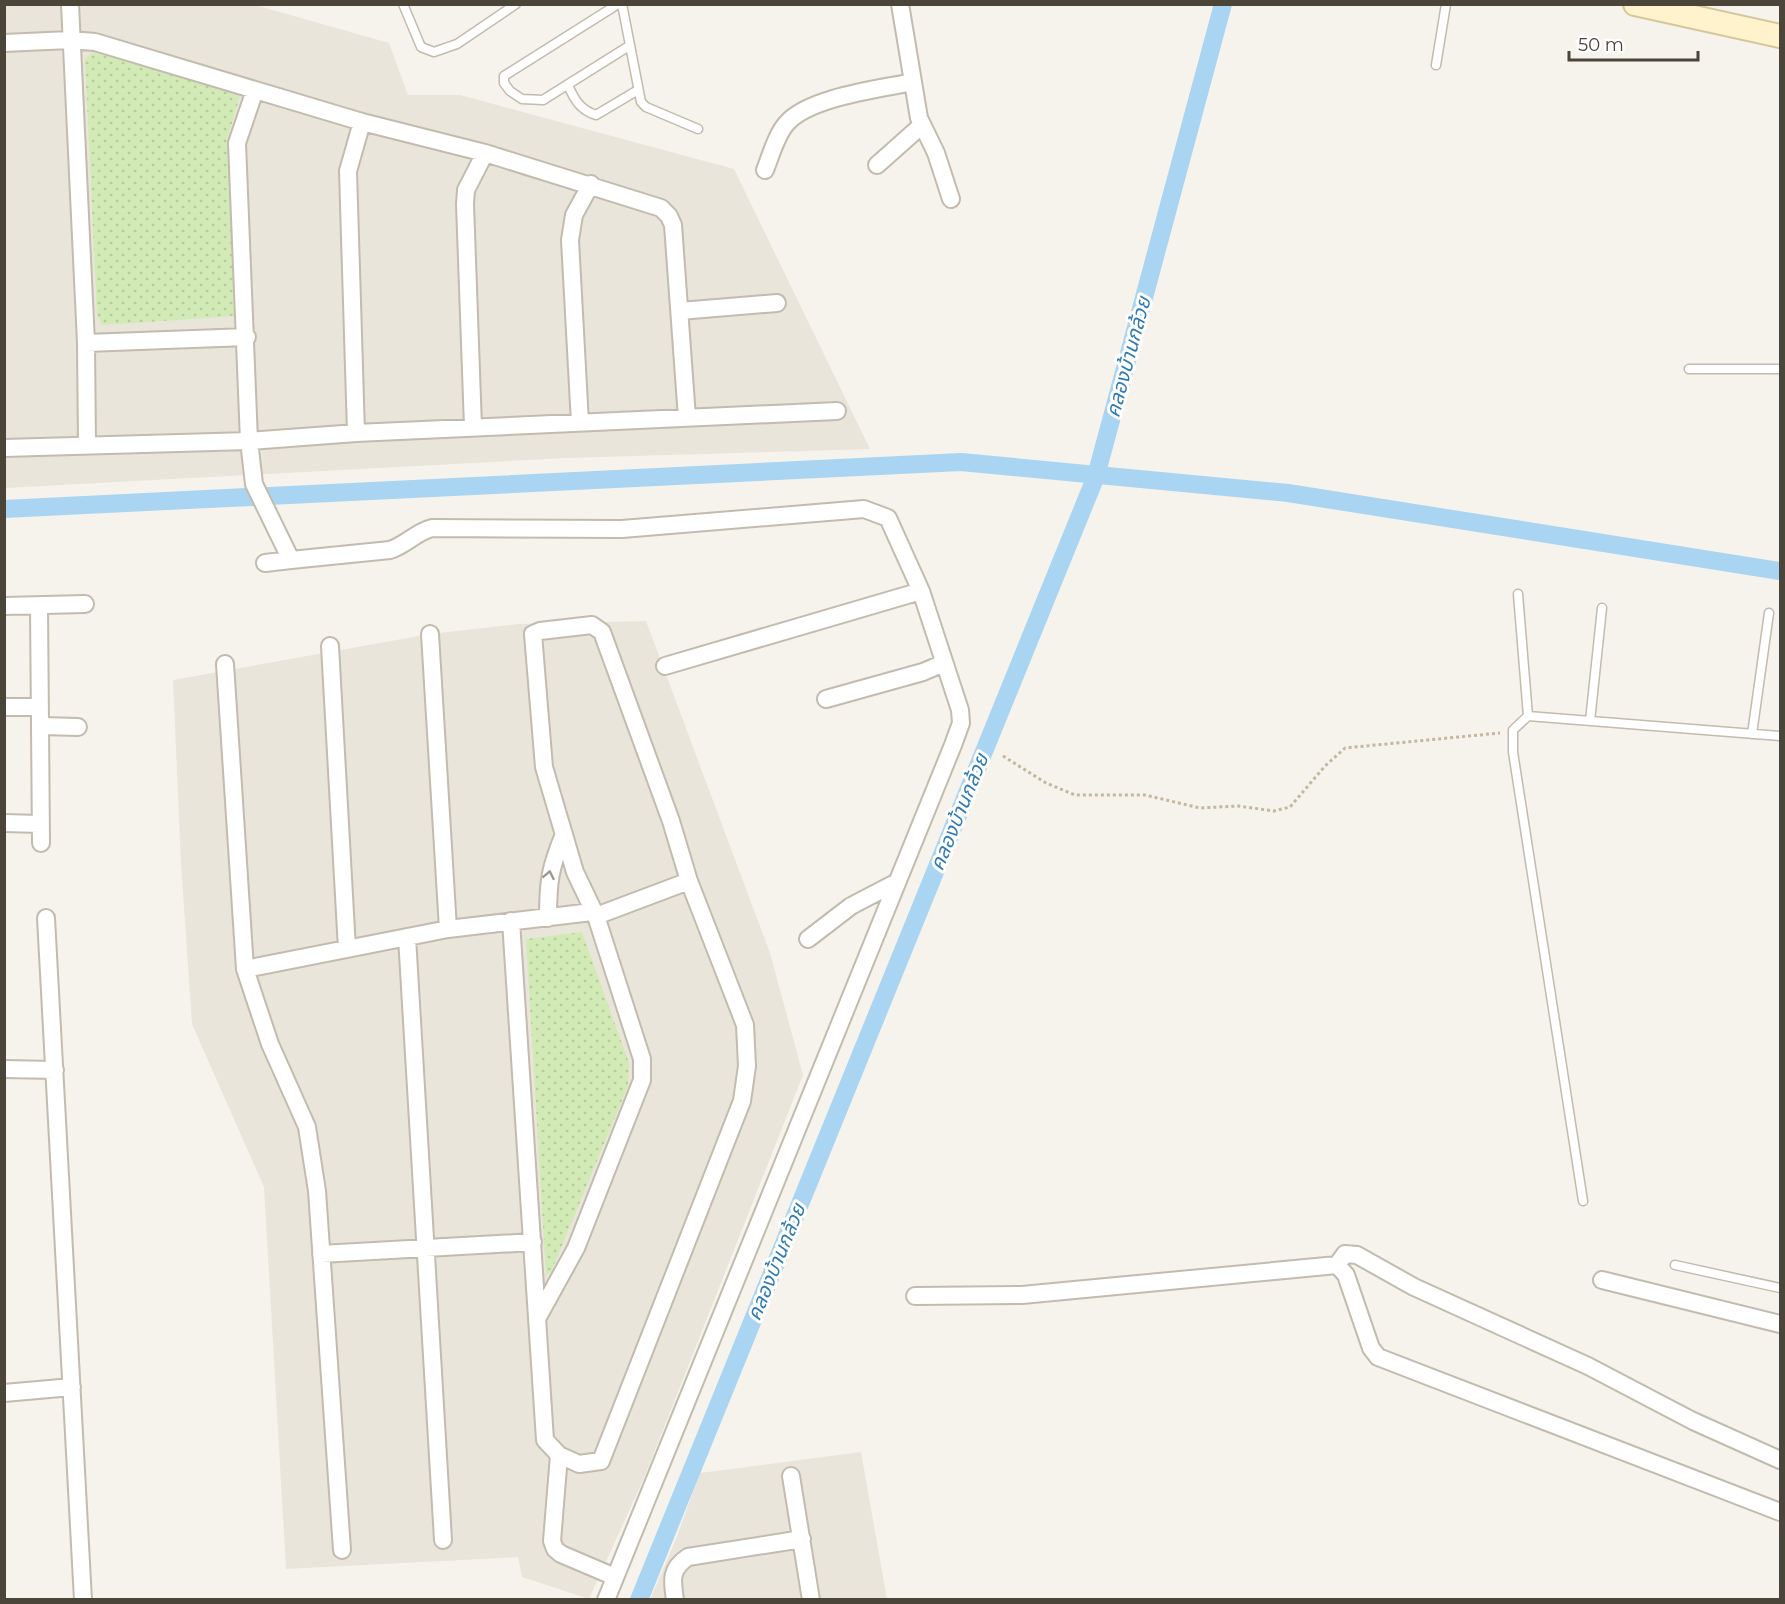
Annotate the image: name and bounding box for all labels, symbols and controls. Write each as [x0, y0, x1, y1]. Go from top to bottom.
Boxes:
scale bar [1569, 24, 1698, 62]
text: 50 m [1578, 34, 1624, 56]
water label: คลองบ้านกล้วย [1100, 292, 1156, 420]
water label: คลองบ้านกล้วย [925, 748, 994, 874]
one-way arrow [542, 870, 555, 880]
water label: คลองบ้านกล้วย [742, 1198, 811, 1324]

